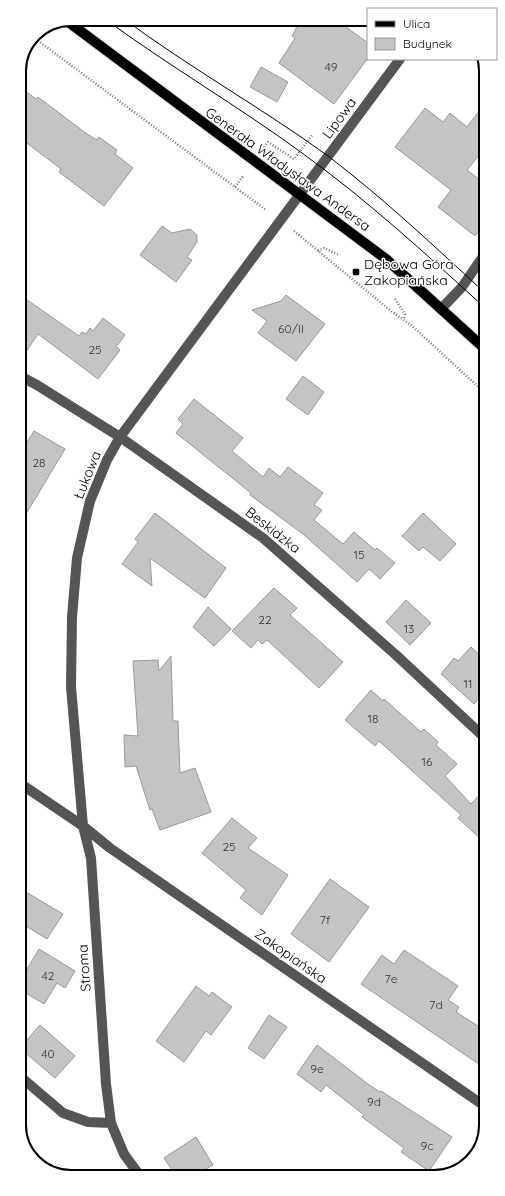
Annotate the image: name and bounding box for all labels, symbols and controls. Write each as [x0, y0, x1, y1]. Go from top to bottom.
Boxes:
legend [367, 8, 497, 60]
text: Ulica [403, 16, 430, 31]
text: Budynek [403, 36, 452, 51]
house number: 49 [325, 59, 338, 74]
street label: Lipowa [318, 94, 360, 142]
street label: Generała Władysława Andersa [202, 103, 374, 235]
place label: Dębowa Góra Zakopiańska [364, 255, 454, 289]
marker: Dębowa Góra Zakopiańska [351, 267, 361, 277]
house number: 60/II [278, 321, 304, 336]
house number: 25 [88, 342, 102, 357]
street label: Łukowa [69, 448, 105, 502]
house number: 28 [32, 455, 46, 470]
street label: Beskidzka [242, 503, 304, 557]
house number: 15 [354, 547, 364, 562]
house number: 22 [258, 612, 272, 627]
house number: 13 [404, 621, 414, 636]
house number: 11 [464, 676, 472, 691]
house number: 18 [368, 711, 378, 726]
house number: 16 [422, 754, 433, 769]
house number: 25 [222, 839, 236, 854]
house number: 7f [320, 912, 331, 927]
street label: Zakopiańska [252, 925, 330, 987]
street label: Stroma [73, 944, 95, 992]
house number: 42 [42, 968, 55, 983]
house number: 7e [385, 971, 398, 986]
house number: 7d [429, 997, 443, 1012]
house number: 40 [41, 1046, 55, 1061]
house number: 9e [310, 1061, 324, 1076]
house number: 9d [367, 1094, 381, 1109]
house number: 9c [421, 1138, 433, 1153]

